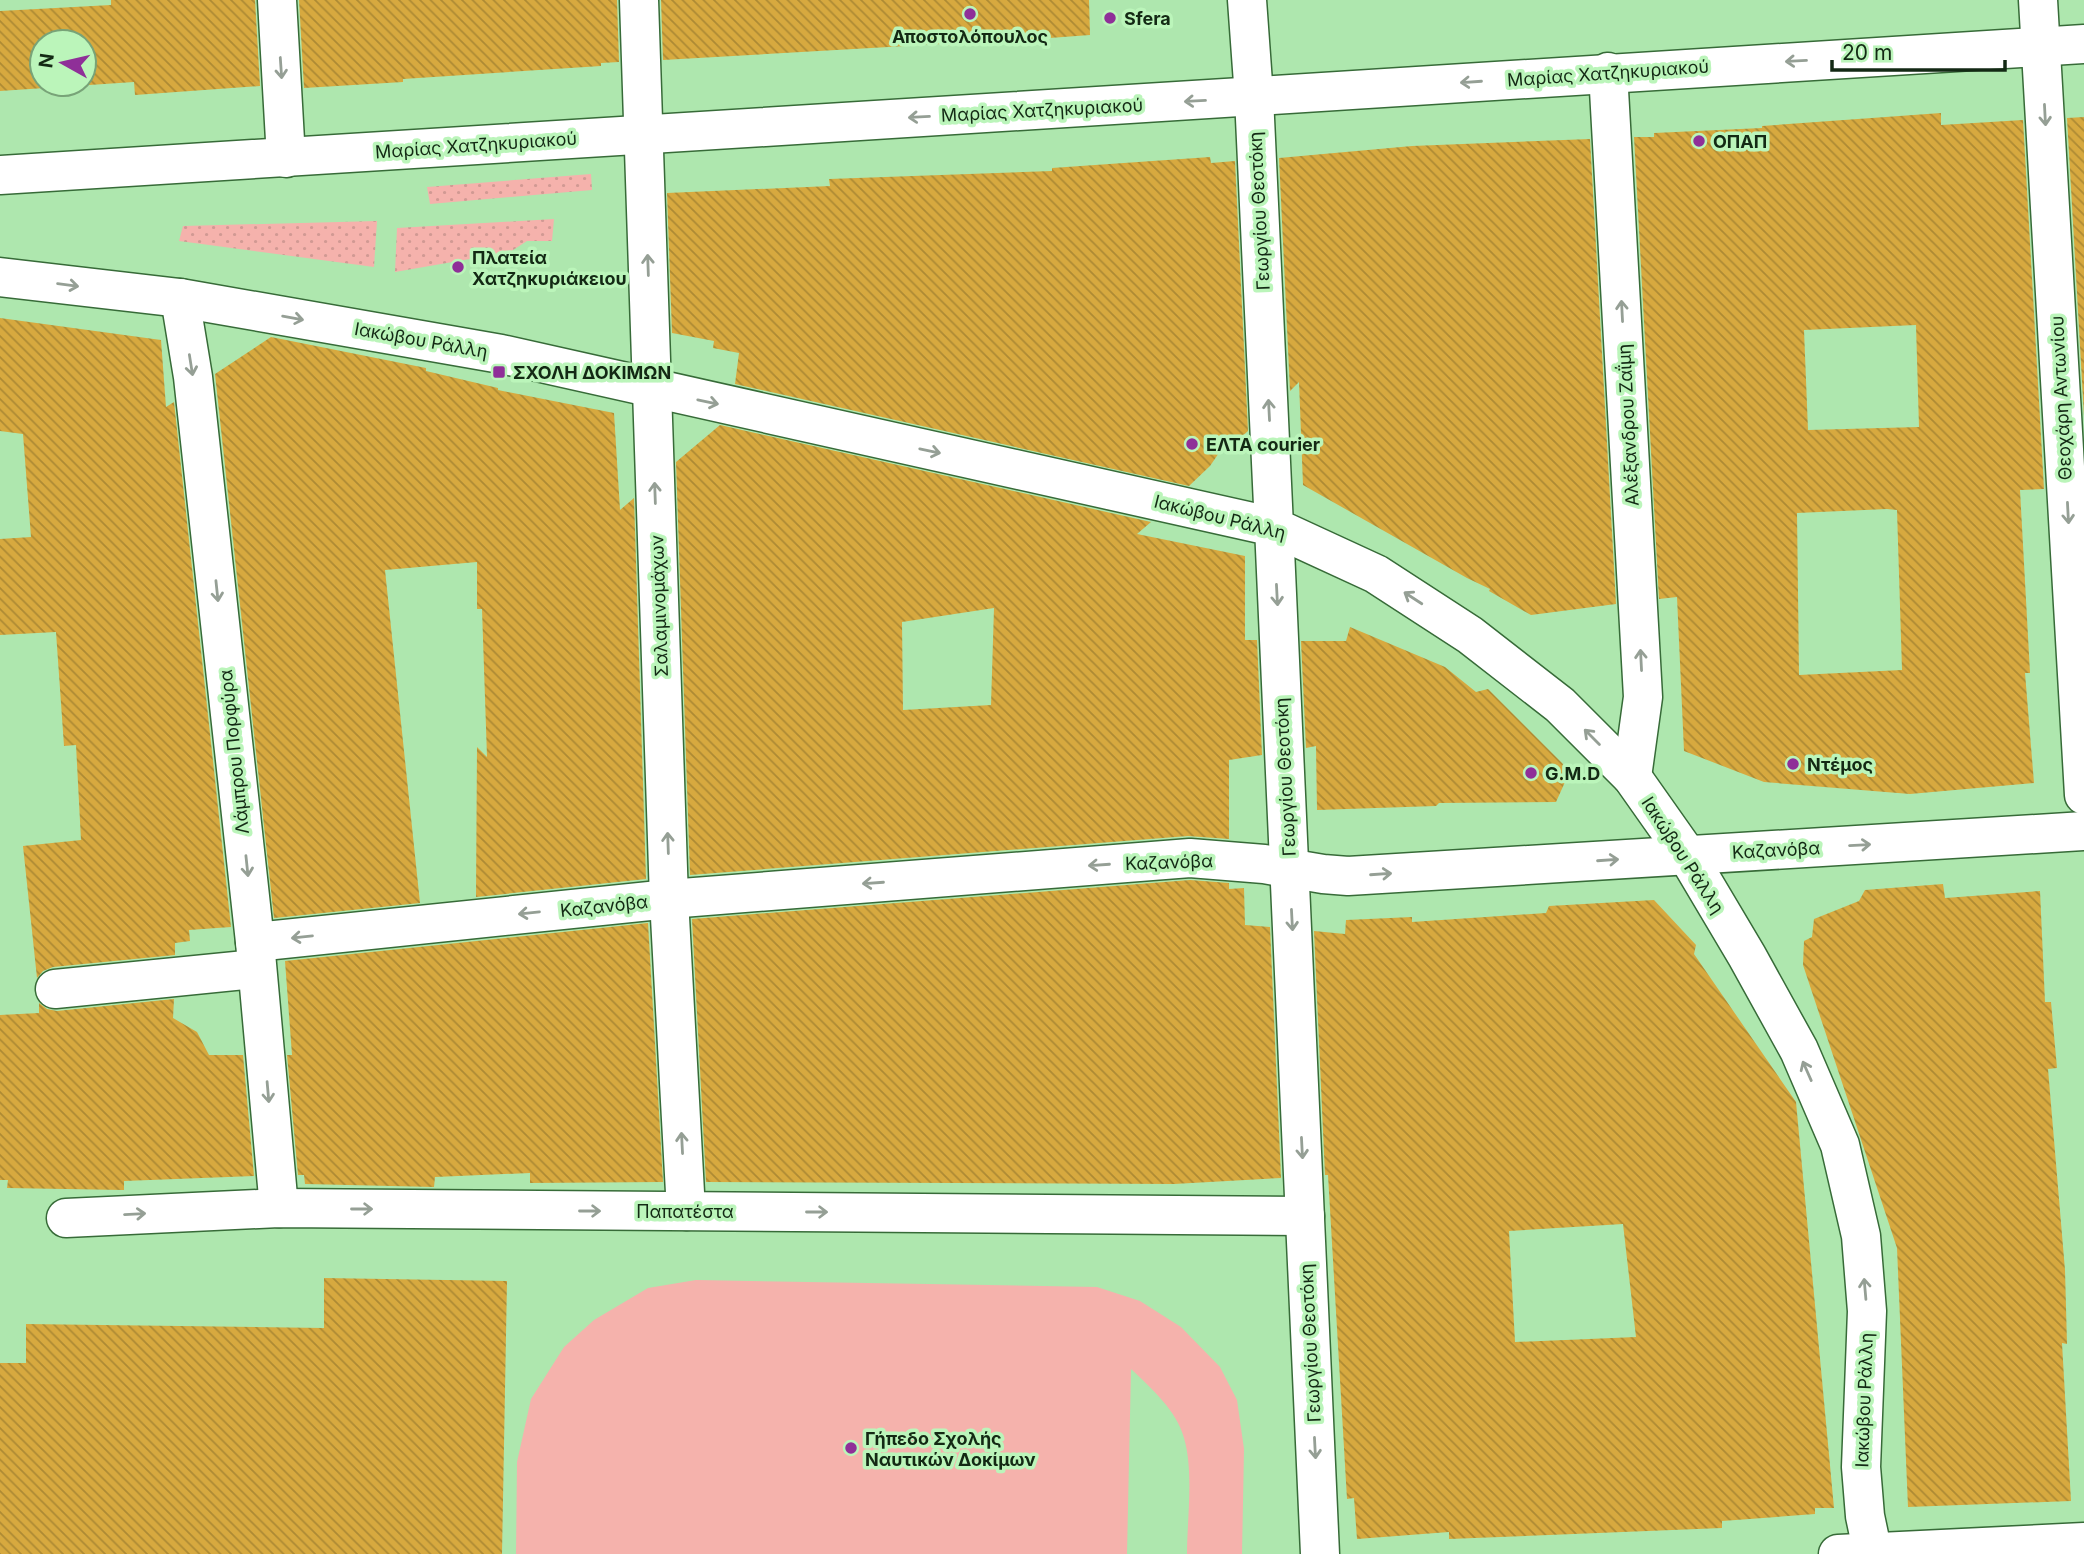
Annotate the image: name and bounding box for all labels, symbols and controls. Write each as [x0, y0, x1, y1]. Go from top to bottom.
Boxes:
marker: Αποστολόπουλος [962, 6, 978, 22]
place label: Sfera [1124, 8, 1171, 29]
marker: Sfera [1102, 10, 1118, 26]
place label: Αποστολόπουλος [892, 26, 1048, 47]
north arrow [28, 28, 98, 98]
scale bar [1832, 28, 2005, 72]
text: 20 m [1842, 40, 1892, 65]
text: N [34, 52, 59, 69]
street label: Μαρίας Χατζηκυριακού [1506, 55, 1710, 91]
one-way arrow [1785, 55, 1808, 68]
one-way arrow [275, 56, 288, 79]
one-way arrow [1460, 76, 1483, 89]
street label: Μαρίας Χατζηκυριακού [940, 94, 1144, 126]
one-way arrow [1184, 95, 1207, 108]
one-way arrow [2038, 103, 2051, 126]
one-way arrow [908, 111, 931, 124]
street label: Μαρίας Χατζηκυριακού [374, 127, 578, 163]
street label: Γεωργίου Θεοτόκη [1244, 131, 1274, 291]
place label: ΟΠΑΠ [1713, 131, 1767, 152]
marker: ΟΠΑΠ [1691, 133, 1707, 149]
place label: Πλατεία Χατζηκυριάκειου [472, 247, 627, 289]
one-way arrow [642, 254, 655, 277]
marker: Πλατεία Χατζηκυριάκειου [450, 259, 466, 275]
one-way arrow [56, 278, 79, 291]
one-way arrow [1615, 300, 1628, 323]
one-way arrow [281, 311, 304, 325]
street label: Θεοχάρη Αντωνίου [2046, 315, 2076, 481]
street label: Ιακώβου Ράλλη [353, 318, 489, 362]
street label: Αλέξανδρου Ζαΐμη [1612, 343, 1643, 507]
one-way arrow [185, 353, 198, 376]
place label: ΣΧΟΛΗ ΔΟΚΙΜΩΝ [513, 362, 671, 383]
marker: ΣΧΟΛΗ ΔΟΚΙΜΩΝ [491, 364, 507, 380]
one-way arrow [696, 395, 719, 409]
one-way arrow [1262, 399, 1275, 422]
place label: ΕΛΤΑ courier [1206, 434, 1320, 455]
marker: ΕΛΤΑ courier [1184, 436, 1200, 452]
one-way arrow [918, 444, 941, 458]
one-way arrow [649, 482, 662, 505]
street label: Ιακώβου Ράλλη [1152, 490, 1288, 544]
one-way arrow [2061, 502, 2074, 525]
street label: Σαλαμινομάχων [646, 534, 672, 677]
one-way arrow [210, 579, 223, 602]
one-way arrow [1271, 583, 1284, 606]
one-way arrow [1404, 591, 1423, 605]
one-way arrow [1634, 649, 1647, 672]
street label: Λάμπρου Πορφύρα [215, 669, 253, 835]
street label: Γεωργίου Θεοτόκη [1270, 697, 1300, 857]
one-way arrow [1584, 729, 1601, 746]
place label: Ντέμος [1807, 754, 1873, 775]
marker: Ντέμος [1785, 756, 1801, 772]
place label: G.M.D [1545, 763, 1600, 784]
marker: G.M.D [1523, 765, 1539, 781]
street label: Ιακώβου Ράλλη [1637, 793, 1729, 917]
one-way arrow [661, 831, 674, 854]
street label: Καζανόβα [1731, 837, 1821, 863]
one-way arrow [1848, 838, 1871, 851]
street label: Καζανόβα [1125, 850, 1213, 874]
one-way arrow [1597, 853, 1619, 866]
one-way arrow [240, 854, 253, 877]
one-way arrow [1089, 859, 1111, 872]
one-way arrow [1370, 867, 1392, 880]
one-way arrow [862, 877, 884, 890]
street label: Καζανόβα [559, 891, 649, 921]
one-way arrow [518, 907, 540, 920]
one-way arrow [1285, 909, 1298, 932]
one-way arrow [291, 931, 314, 944]
one-way arrow [1800, 1061, 1813, 1082]
one-way arrow [262, 1081, 275, 1103]
one-way arrow [676, 1132, 689, 1155]
one-way arrow [1295, 1136, 1308, 1159]
street label: Παπατέστα [636, 1201, 734, 1222]
one-way arrow [350, 1202, 373, 1216]
one-way arrow [578, 1204, 601, 1217]
one-way arrow [805, 1205, 828, 1219]
one-way arrow [123, 1208, 146, 1221]
street label: Γεωργίου Θεοτόκη [1295, 1263, 1325, 1423]
one-way arrow [1858, 1278, 1871, 1301]
street label: Ιακώβου Ράλλη [1851, 1332, 1877, 1468]
place label: Γήπεδο Σχολής Ναυτικών Δοκίμων [865, 1428, 1036, 1470]
one-way arrow [1308, 1436, 1321, 1459]
marker: Γήπεδο Σχολής Ναυτικών Δοκίμων [843, 1440, 859, 1456]

